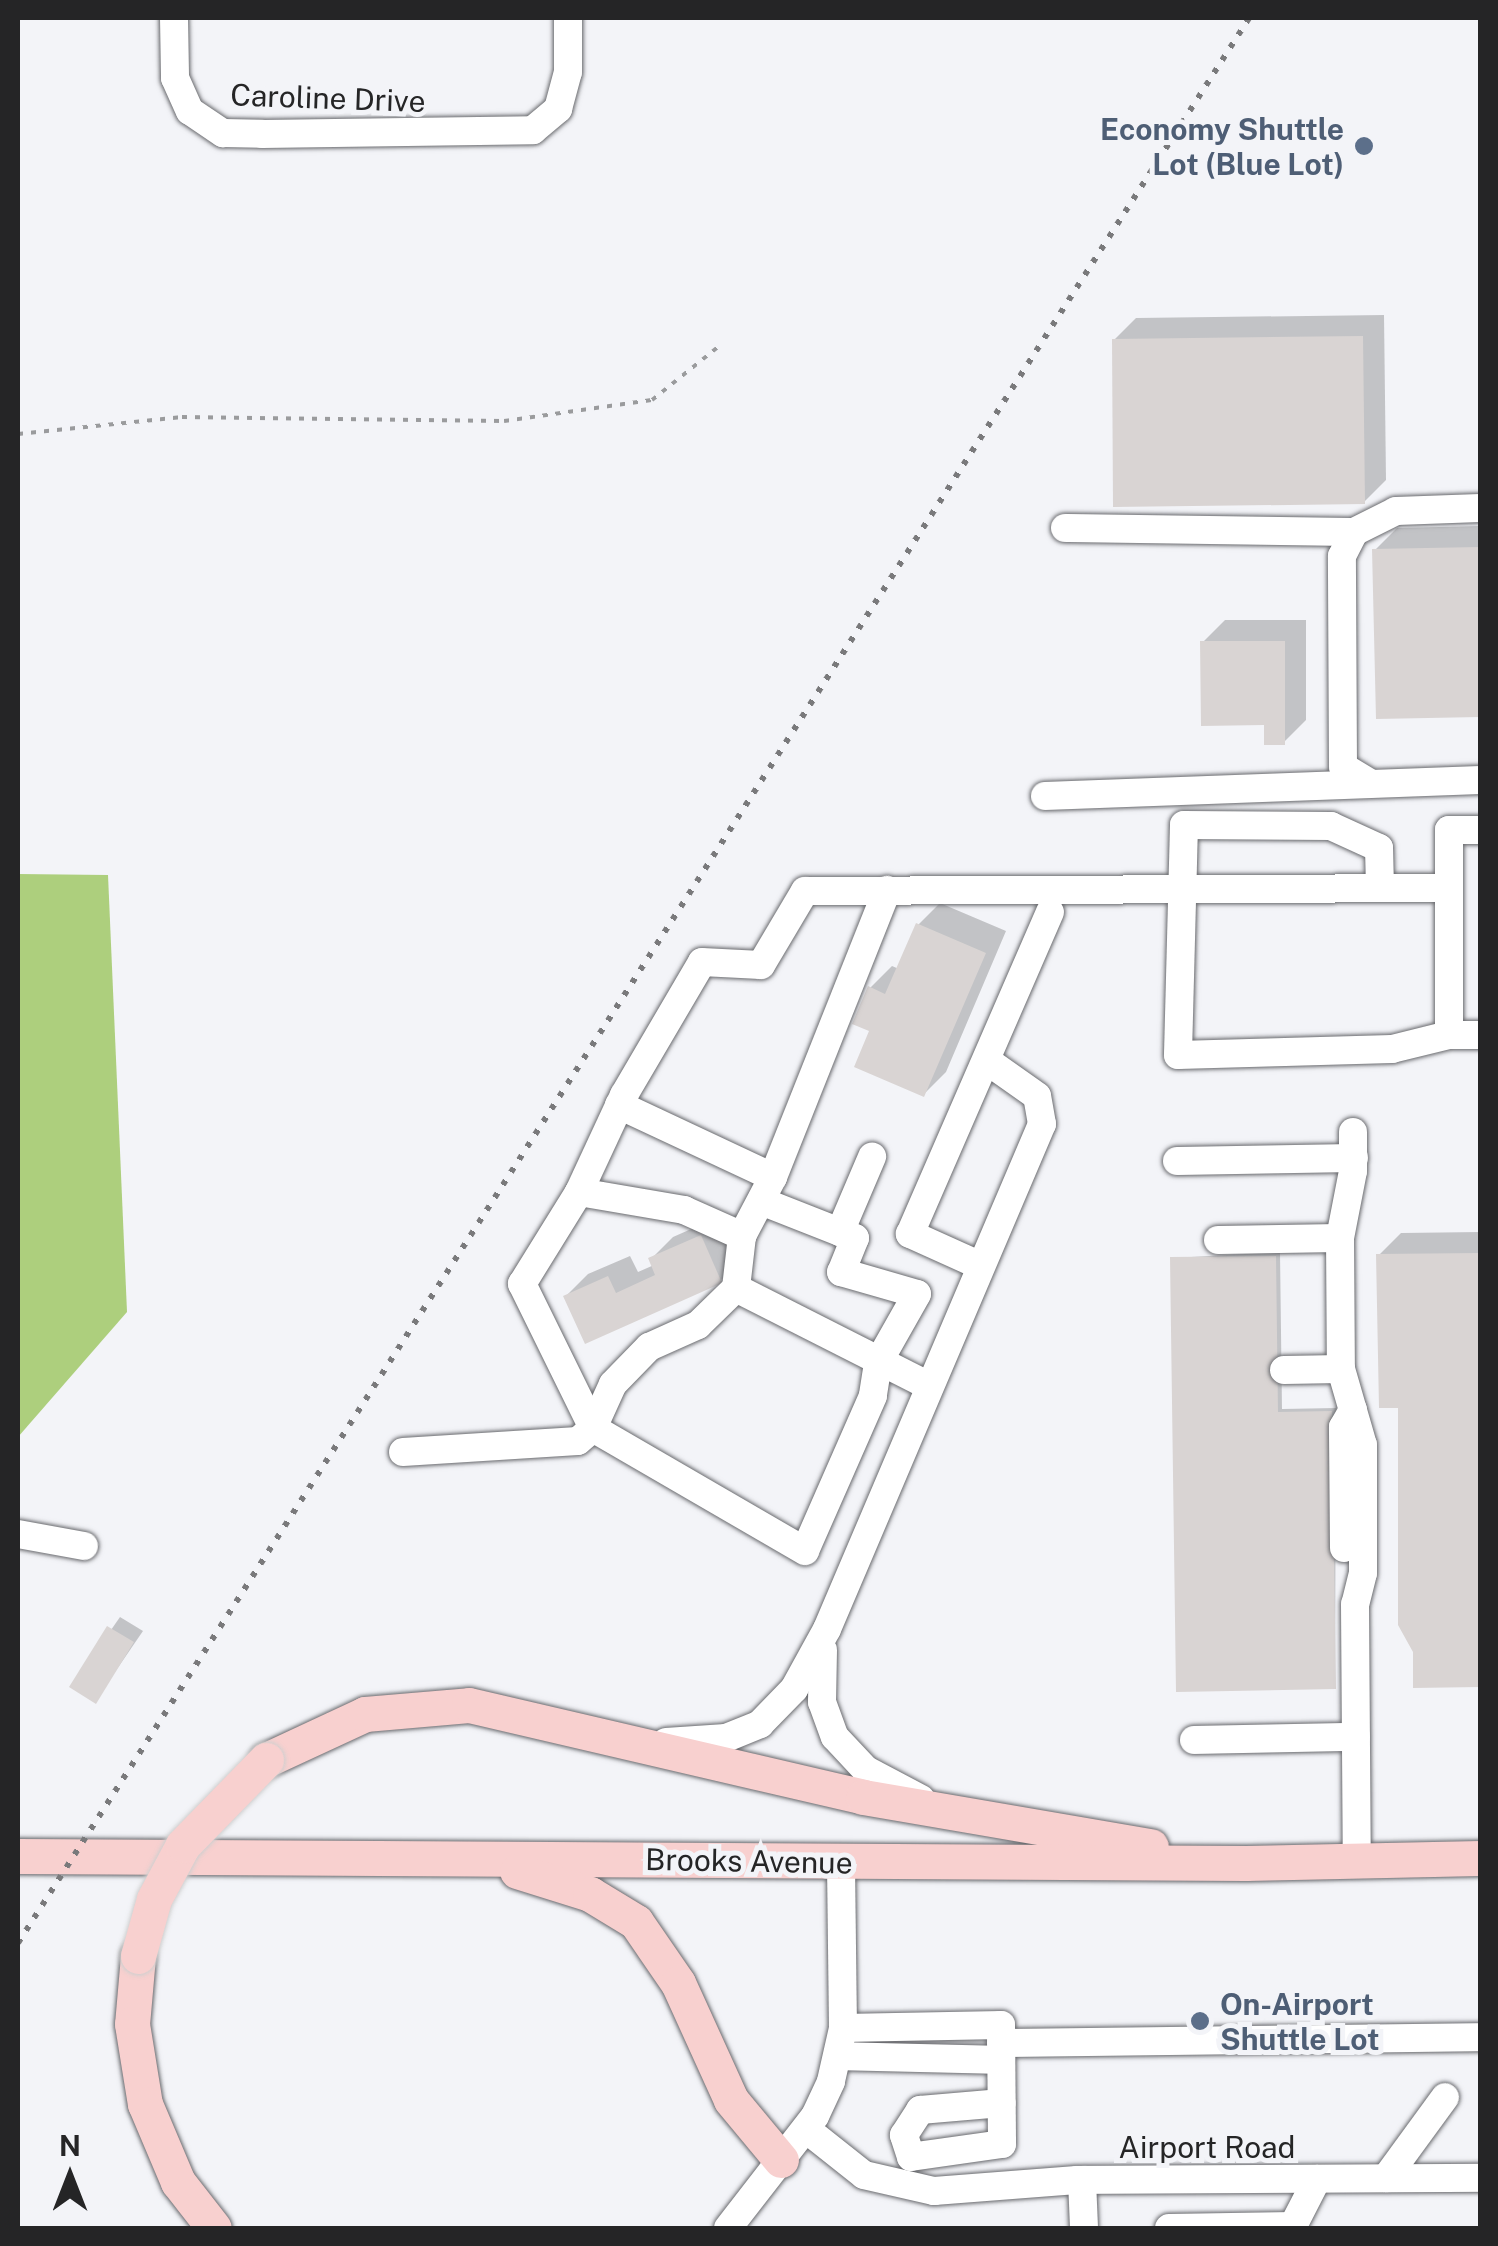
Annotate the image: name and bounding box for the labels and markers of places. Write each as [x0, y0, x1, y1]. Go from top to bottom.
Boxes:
place label: Economy Shuttle Lot (Blue Lot) [1100, 111, 1344, 182]
marker: Economy Shuttle Lot (Blue Lot) [1353, 135, 1375, 157]
place label: On-Airport Shuttle Lot [1220, 1986, 1380, 2056]
marker: On-Airport Shuttle Lot [1189, 2010, 1211, 2032]

